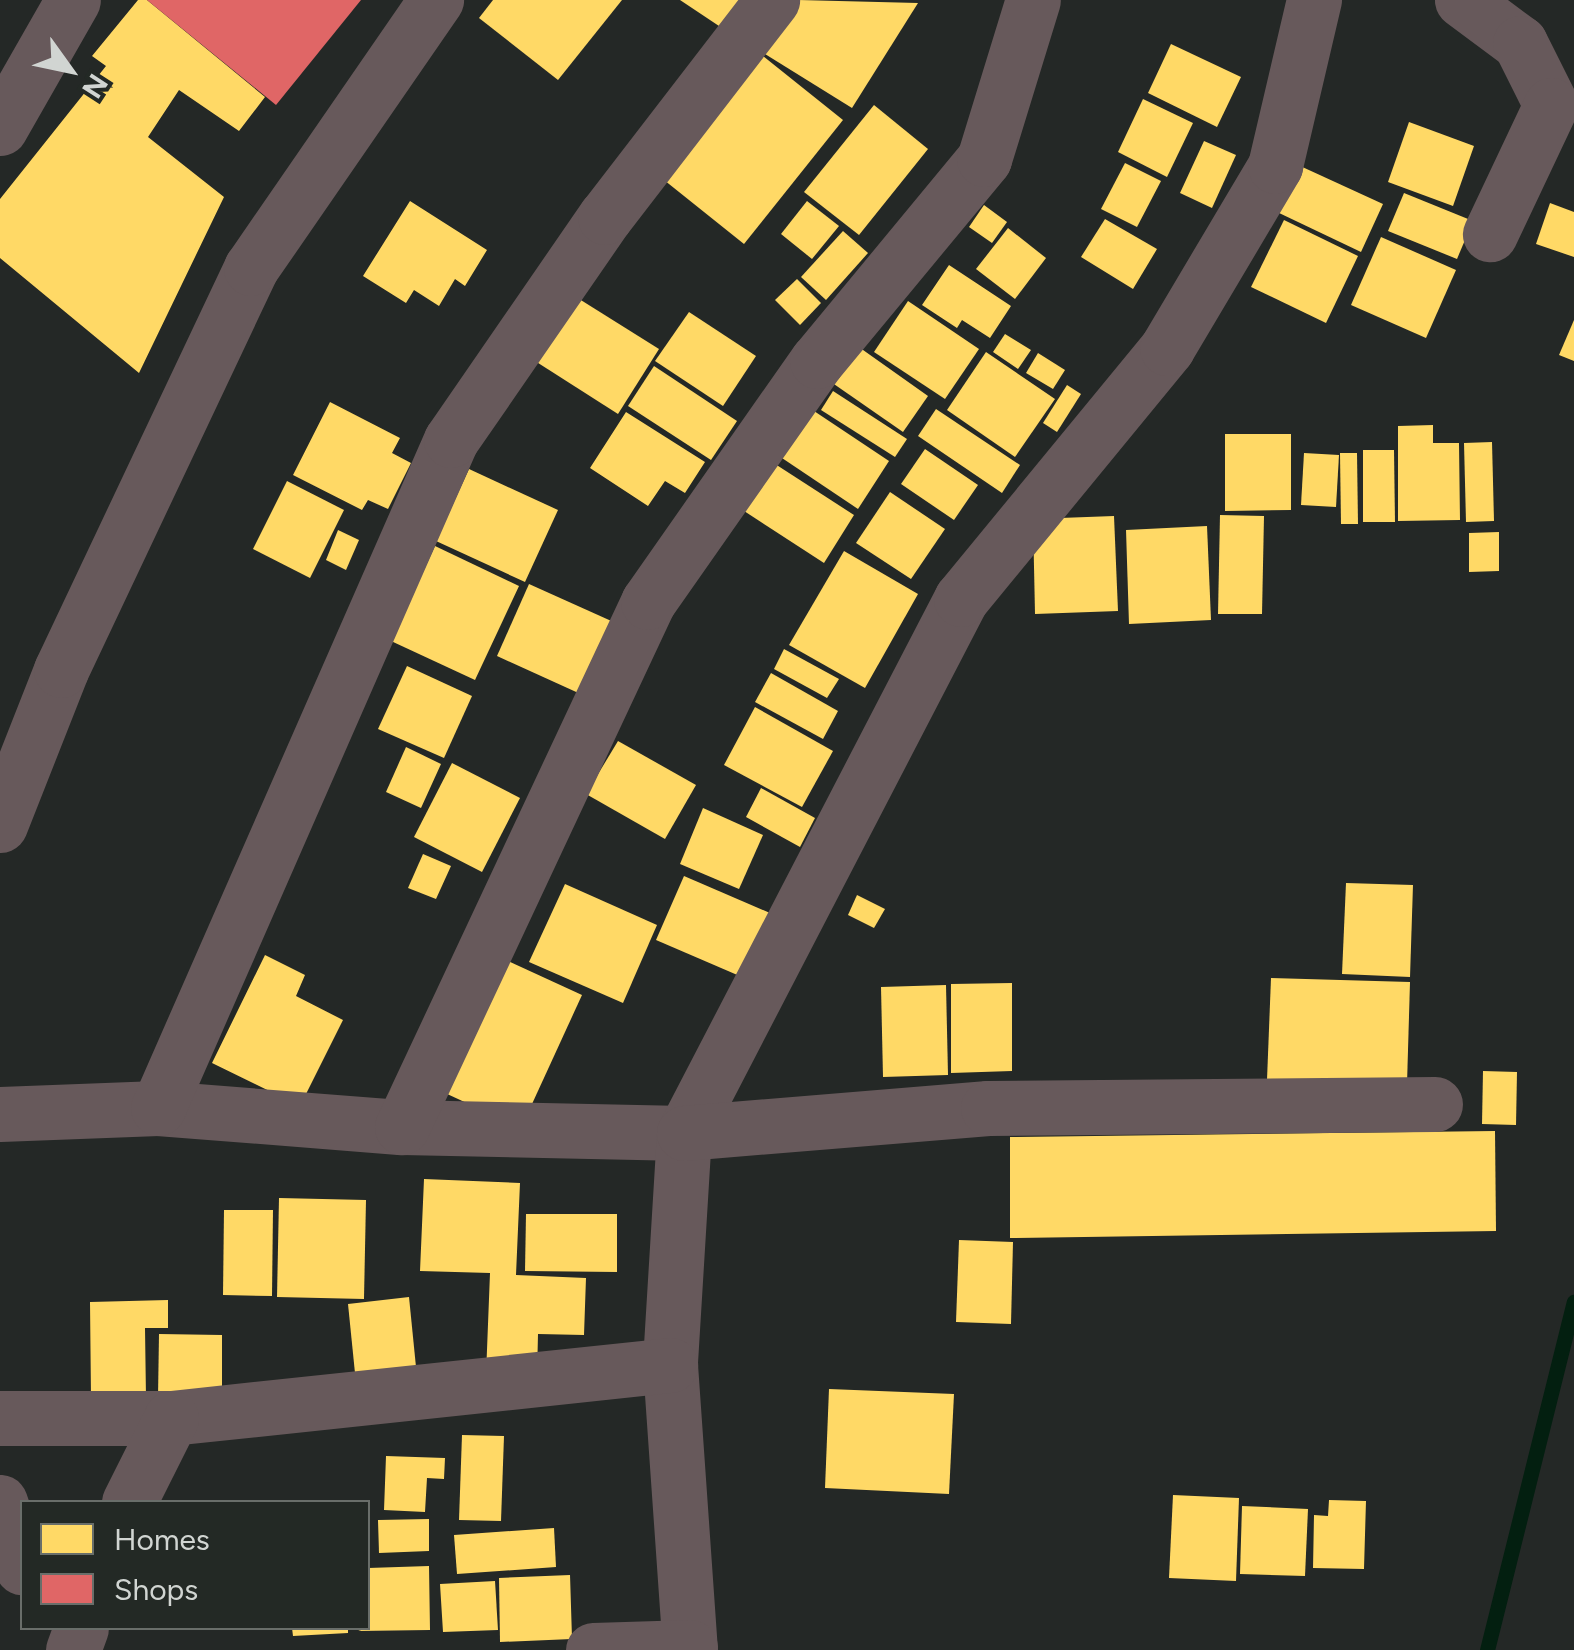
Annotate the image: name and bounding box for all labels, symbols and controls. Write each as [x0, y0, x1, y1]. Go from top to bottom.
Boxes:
north arrow [20, 20, 120, 120]
text: N [75, 68, 115, 105]
legend [20, 1500, 370, 1630]
text: Homes [114, 1521, 210, 1558]
text: Shops [114, 1571, 198, 1608]

